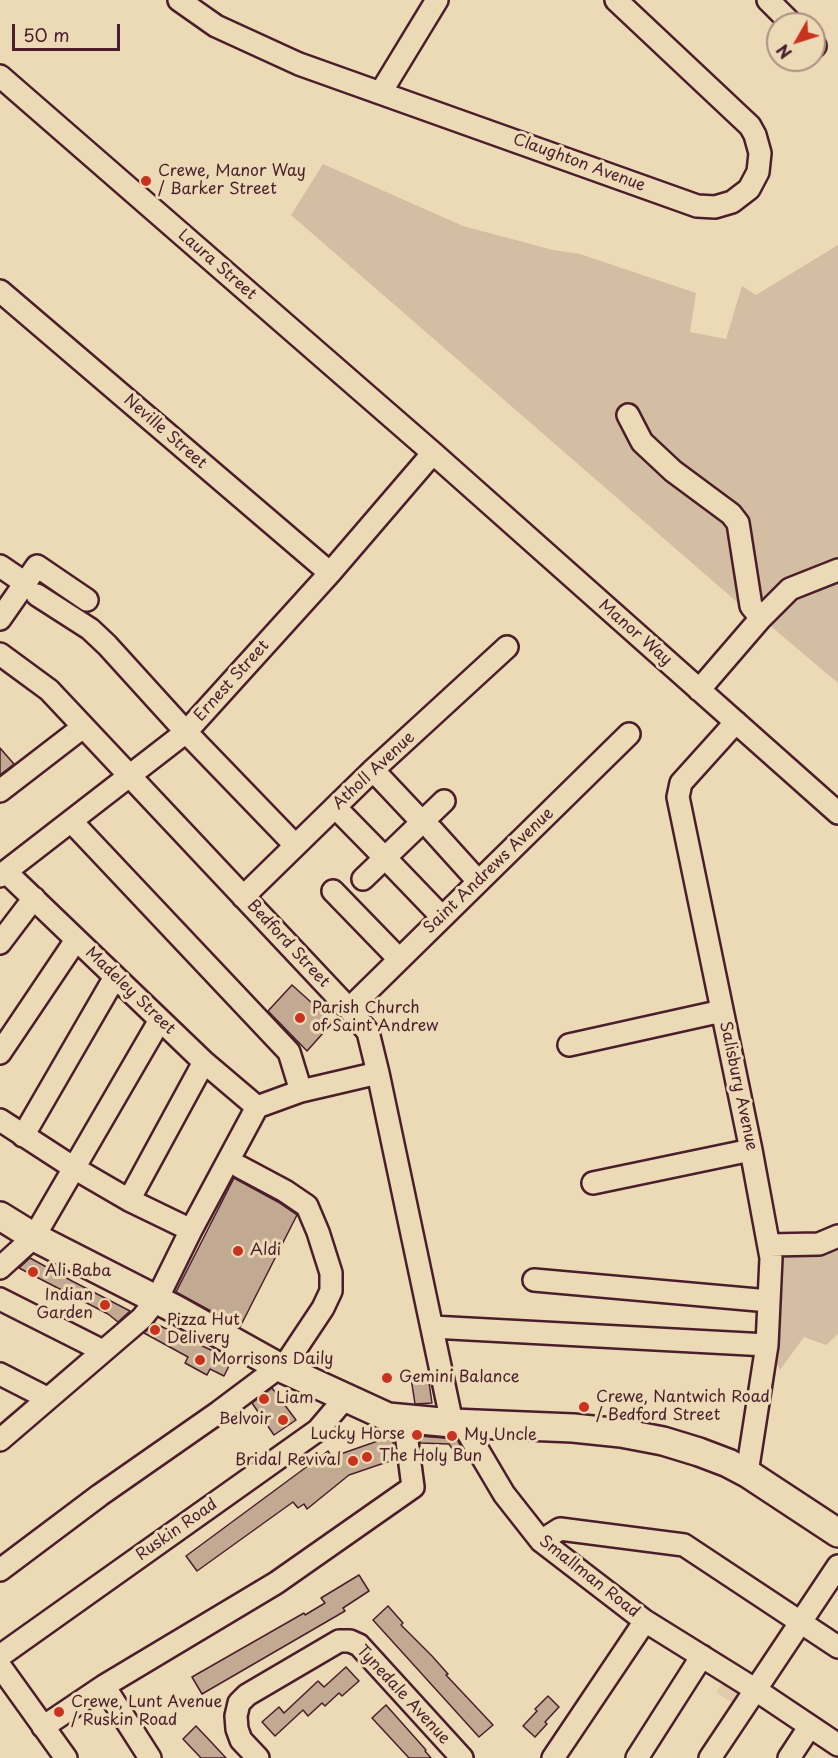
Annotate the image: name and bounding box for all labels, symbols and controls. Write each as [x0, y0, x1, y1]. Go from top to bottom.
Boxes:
scale bar [15, 12, 123, 50]
north arrow [766, 12, 826, 72]
text: 50 m [23, 21, 70, 48]
text: N [770, 40, 797, 65]
street label: Claughton Avenue [510, 130, 648, 196]
place label: Crewe, Manor Way / Barker Street [158, 162, 306, 200]
marker: Crewe, Manor Way / Barker Street [139, 174, 153, 188]
street label: Laura Street [174, 226, 260, 304]
street label: Neville Street [120, 391, 210, 473]
street label: Manor Way [594, 596, 676, 670]
street label: Ernest Street [191, 636, 273, 726]
street label: Atholl Avenue [329, 728, 419, 814]
street label: Saint Andrews Avenue [420, 804, 558, 938]
street label: Bedford Street [243, 896, 333, 992]
street label: Madeley Street [81, 943, 179, 1039]
place label: Parish Church of Saint Andrew [312, 999, 438, 1037]
marker: Parish Church of Saint Andrew [293, 1011, 307, 1025]
street label: Salisbury Avenue [715, 1020, 761, 1152]
place label: Aldi [250, 1241, 281, 1261]
marker: Aldi [231, 1244, 245, 1258]
place label: Ali Baba [45, 1262, 111, 1282]
marker: Ali Baba [26, 1265, 40, 1279]
place label: Indian Garden [36, 1286, 93, 1324]
marker: Indian Garden [98, 1298, 112, 1312]
place label: Pizza Hut Delivery [167, 1311, 240, 1349]
marker: Pizza Hut Delivery [148, 1323, 162, 1337]
place label: Morrisons Daily [212, 1350, 333, 1370]
marker: Morrisons Daily [193, 1353, 207, 1367]
place label: Gemini Balance [399, 1368, 520, 1388]
marker: Gemini Balance [380, 1371, 394, 1385]
place label: Crewe, Nantwich Road / Bedford Street [596, 1388, 770, 1426]
place label: Liam [276, 1389, 314, 1409]
marker: Liam [257, 1392, 271, 1406]
marker: Crewe, Nantwich Road / Bedford Street [577, 1400, 591, 1414]
place label: Belvoir [219, 1410, 271, 1430]
marker: Belvoir [276, 1413, 290, 1427]
place label: Lucky Horse [311, 1425, 405, 1445]
place label: My Uncle [464, 1426, 537, 1446]
marker: Lucky Horse [410, 1428, 424, 1442]
marker: My Uncle [445, 1429, 459, 1443]
place label: The Holy Bun [379, 1447, 482, 1467]
marker: The Holy Bun [360, 1450, 374, 1464]
place label: Bridal Revival [235, 1451, 341, 1471]
marker: Bridal Revival [346, 1454, 360, 1468]
street label: Ruskin Road [133, 1495, 221, 1565]
street label: Smallman Road [535, 1532, 643, 1622]
street label: Tynedale Avenue [352, 1642, 454, 1748]
place label: Crewe, Lunt Avenue / Ruskin Road [71, 1693, 222, 1731]
marker: Crewe, Lunt Avenue / Ruskin Road [52, 1705, 66, 1719]

